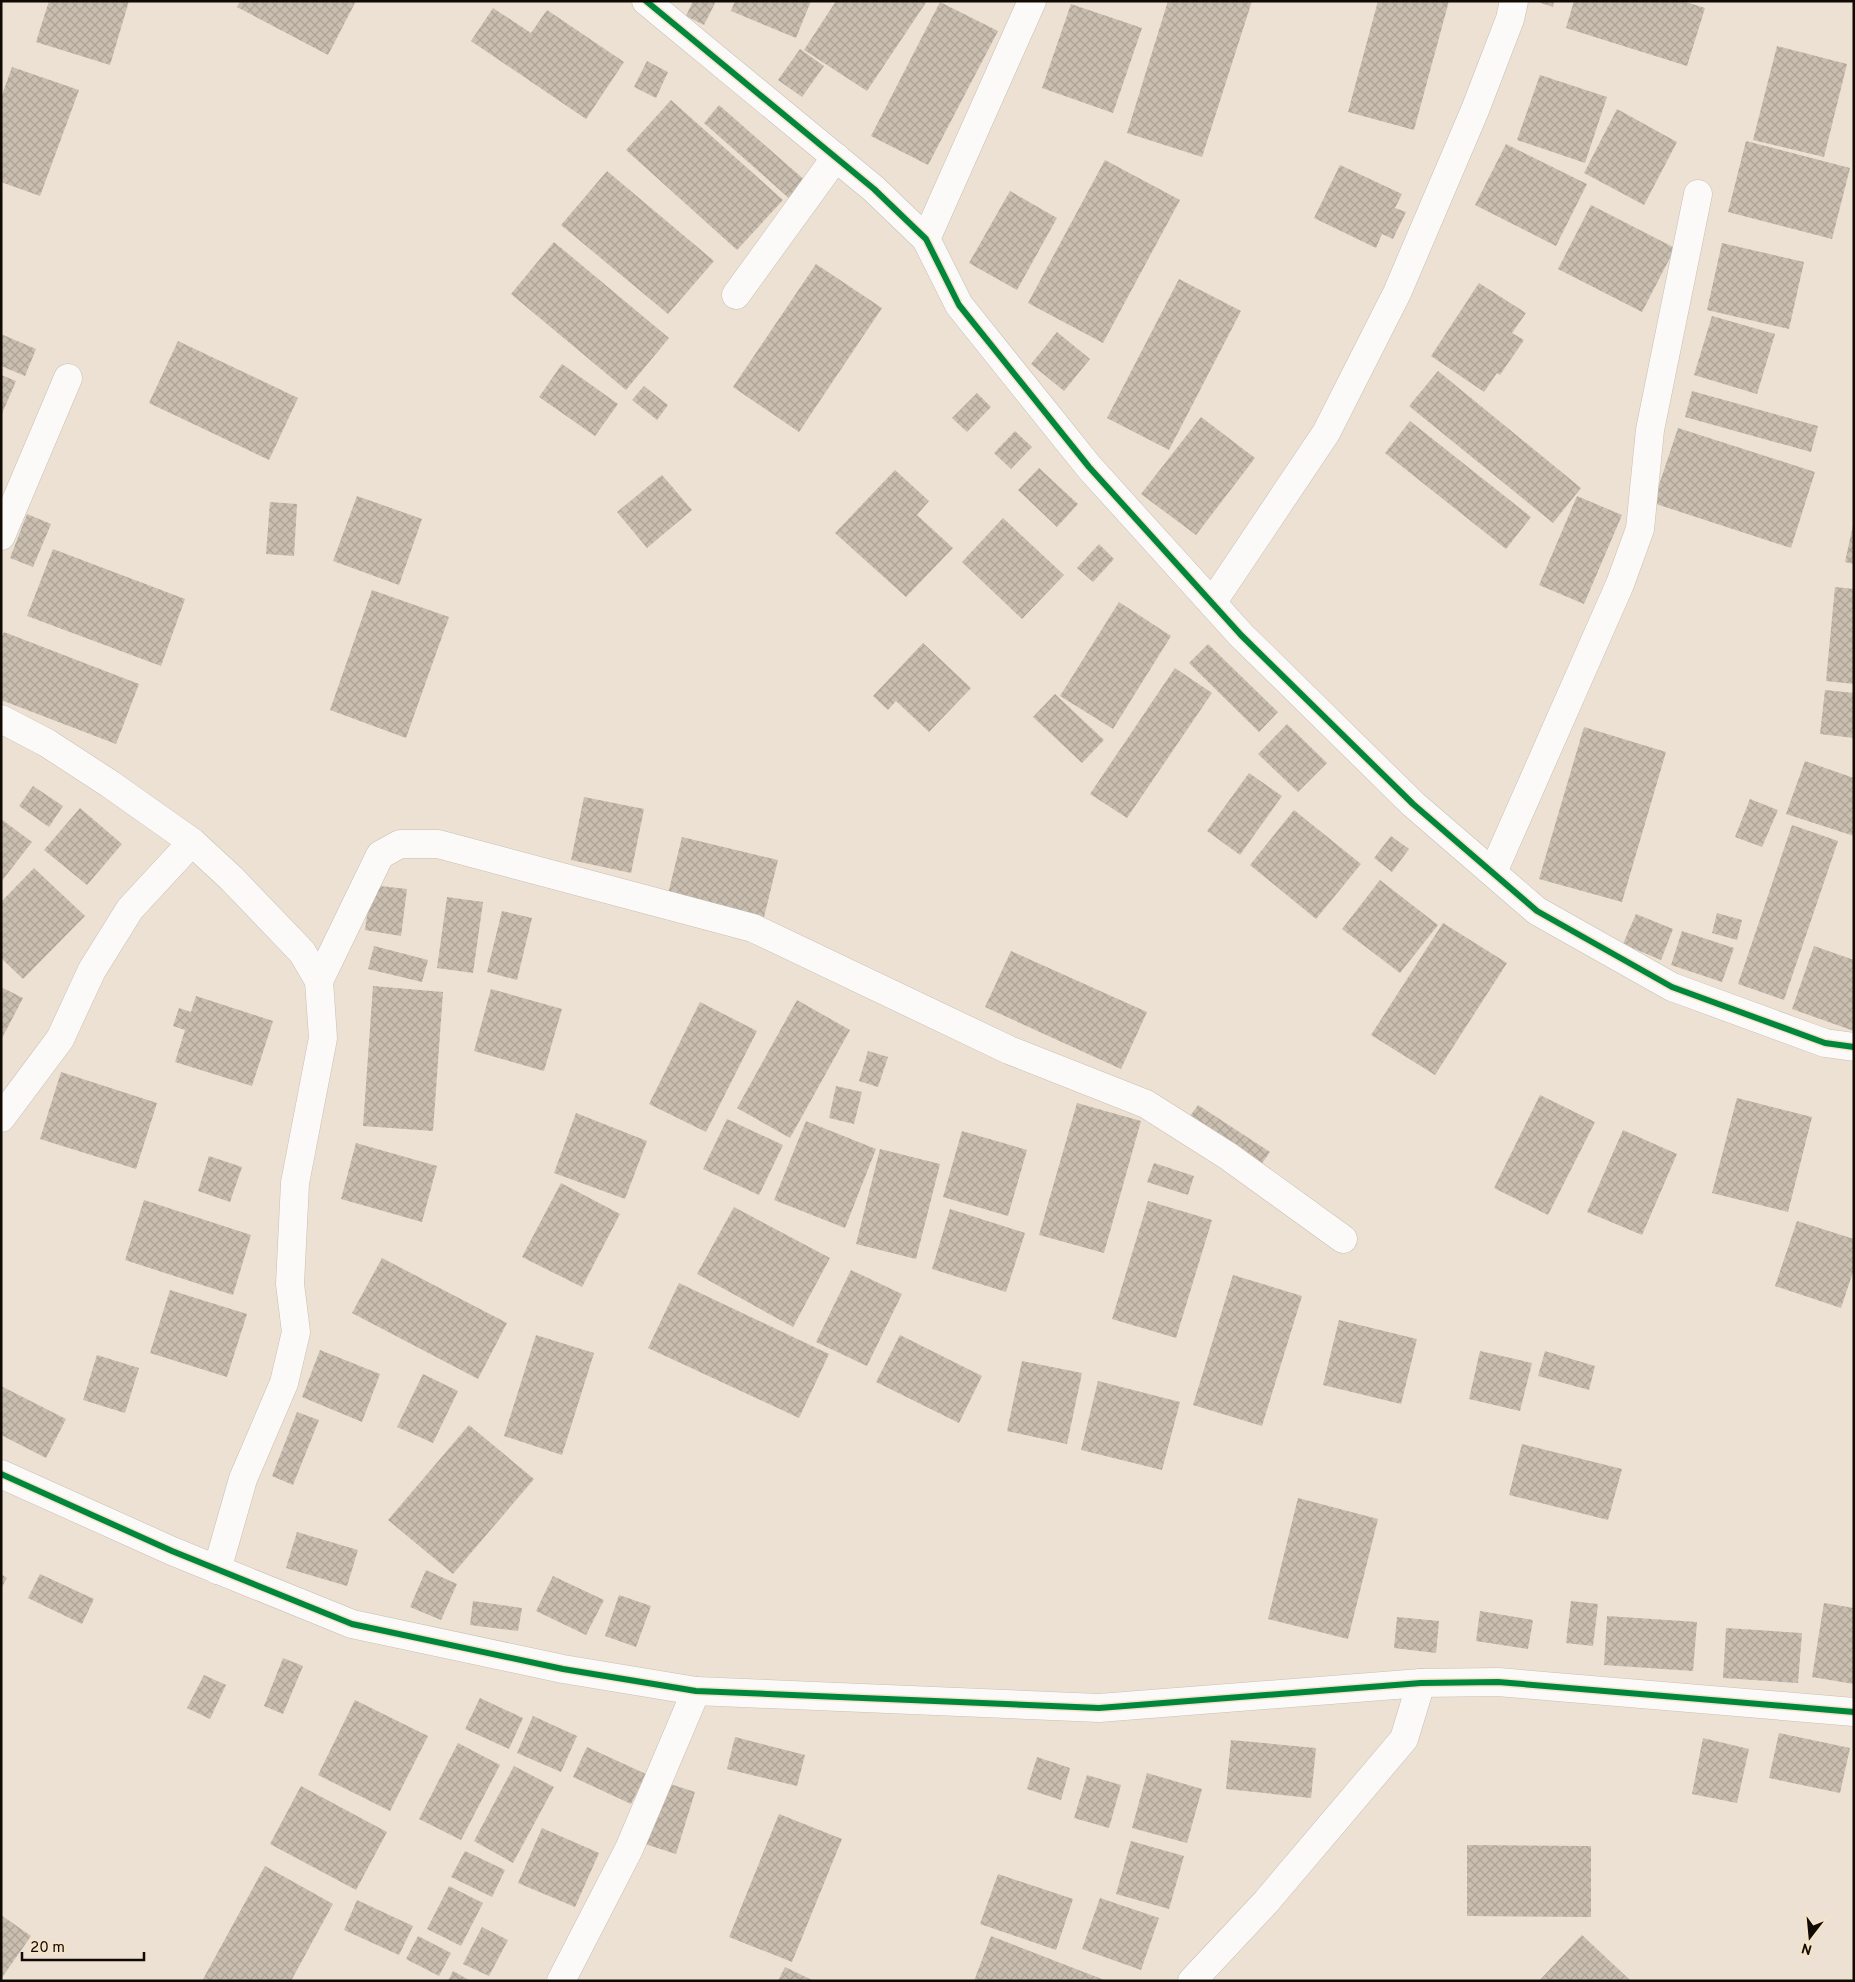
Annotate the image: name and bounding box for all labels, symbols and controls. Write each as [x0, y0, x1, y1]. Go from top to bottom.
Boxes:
north arrow [1785, 1912, 1835, 1962]
scale bar [22, 1930, 145, 1962]
text: N [1800, 1938, 1814, 1958]
text: 20 m [30, 1939, 65, 1958]

